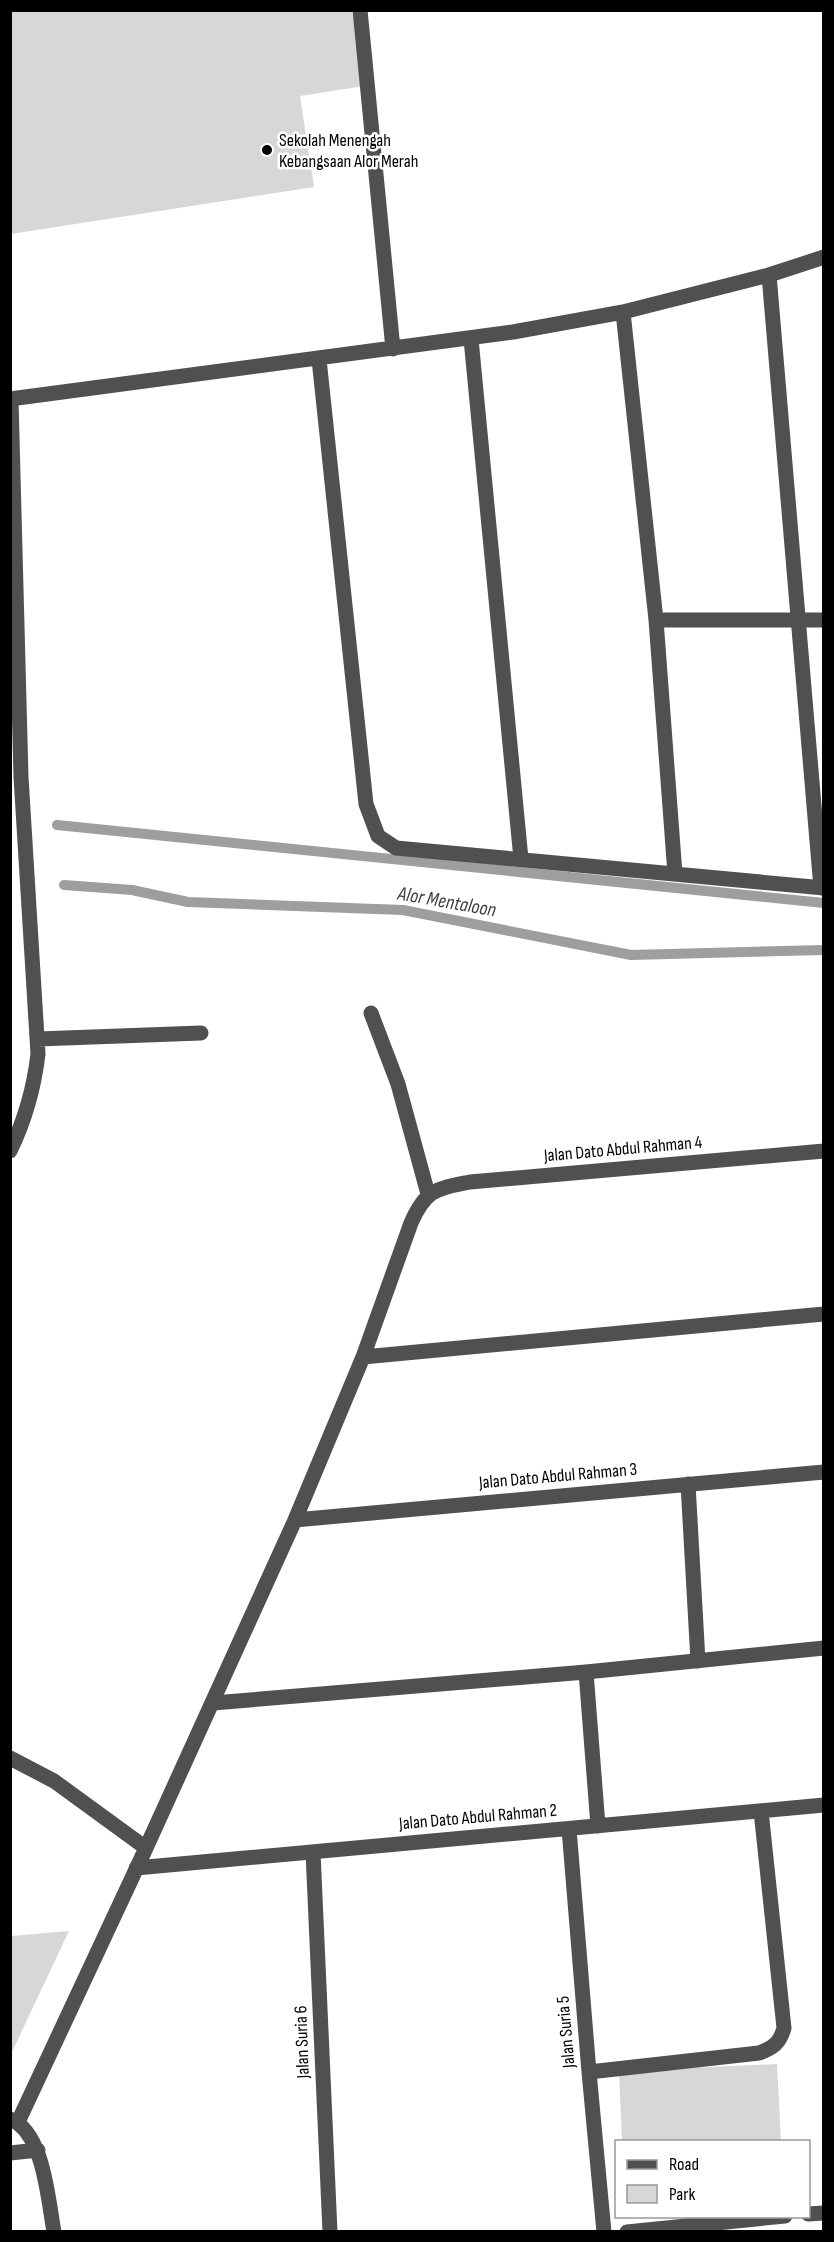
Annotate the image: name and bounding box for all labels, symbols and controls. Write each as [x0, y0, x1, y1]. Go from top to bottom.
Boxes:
place label: Sekolah Menengah Kebangsaan Alor Merah [279, 130, 418, 172]
marker: Sekolah Menengah Kebangsaan Alor Merah [260, 143, 274, 157]
water label: Alor Mentaloon [395, 881, 498, 922]
street label: Jalan Dato Abdul Rahman 4 [542, 1132, 703, 1166]
street label: Jalan Dato Abdul Rahman 3 [477, 1459, 638, 1493]
street label: Jalan Dato Abdul Rahman 2 [397, 1800, 558, 1834]
street label: Jalan Suria 5 [552, 1995, 580, 2070]
street label: Jalan Suria 6 [290, 2005, 314, 2080]
legend [615, 2140, 810, 2218]
text: Road [669, 2154, 699, 2175]
text: Park [669, 2184, 695, 2205]

